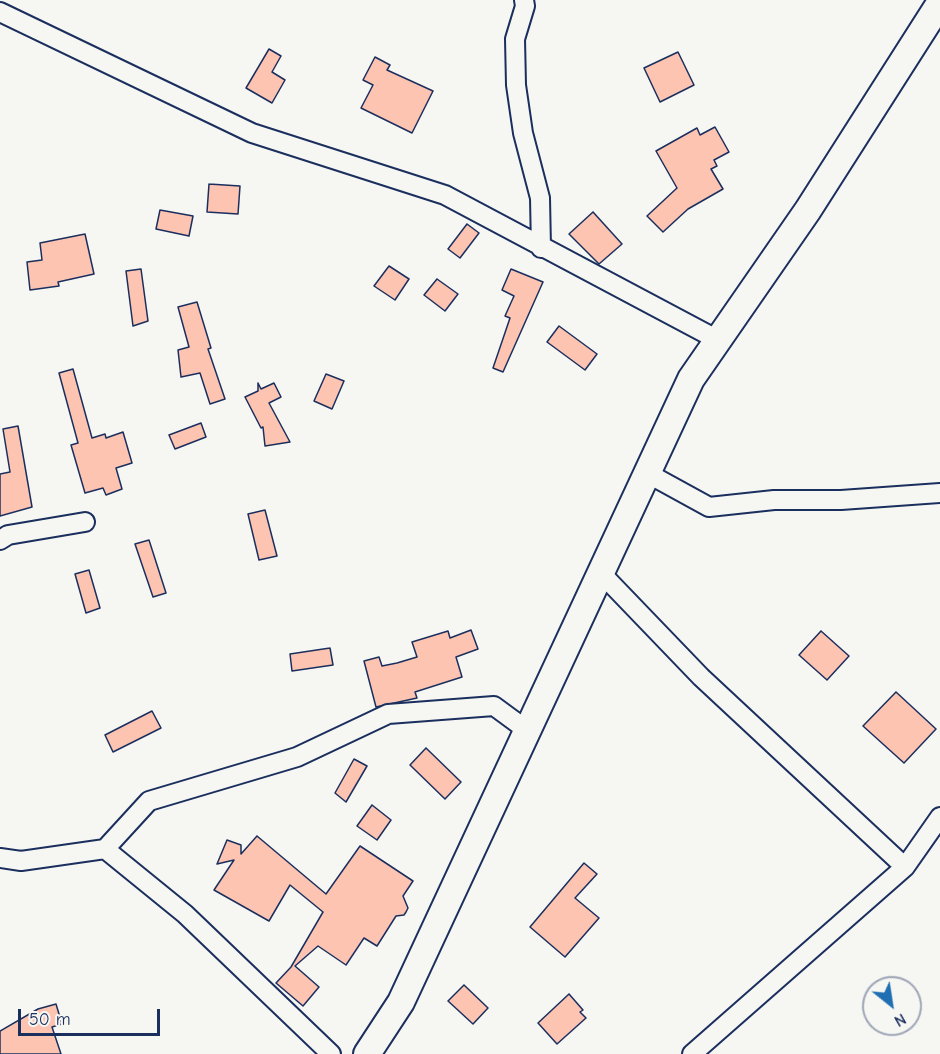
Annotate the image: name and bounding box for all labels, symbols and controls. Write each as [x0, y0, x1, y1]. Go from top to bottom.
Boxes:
north arrow [862, 976, 922, 1036]
scale bar [21, 997, 164, 1035]
text: 50 m [29, 1009, 71, 1030]
text: N [891, 1009, 909, 1030]

